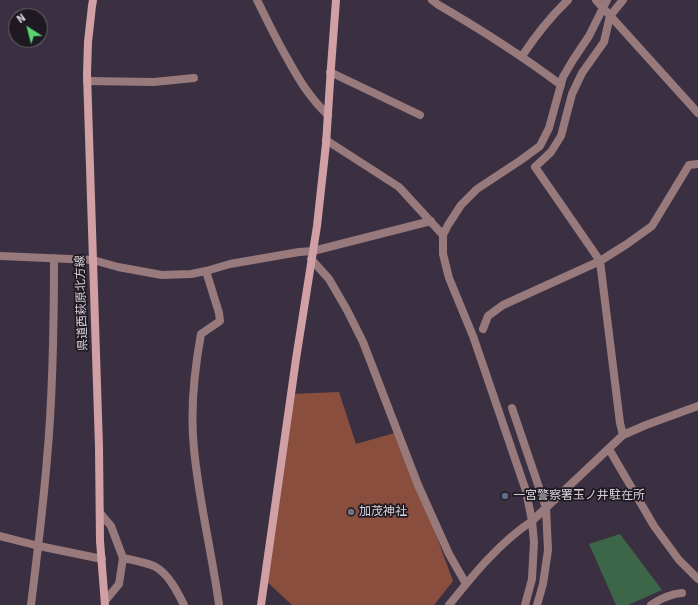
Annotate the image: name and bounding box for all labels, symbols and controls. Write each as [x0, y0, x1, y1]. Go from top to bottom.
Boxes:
north arrow [8, 8, 48, 48]
text: N [14, 11, 28, 26]
street label: 県道西萩原北方線 [73, 255, 91, 351]
place label: 一宮警察署玉ノ井駐在所 [513, 489, 645, 503]
marker: 一宮警察署玉ノ井駐在所 [500, 491, 510, 501]
place label: 加茂神社 [359, 505, 407, 519]
marker: 加茂神社 [346, 507, 356, 517]

